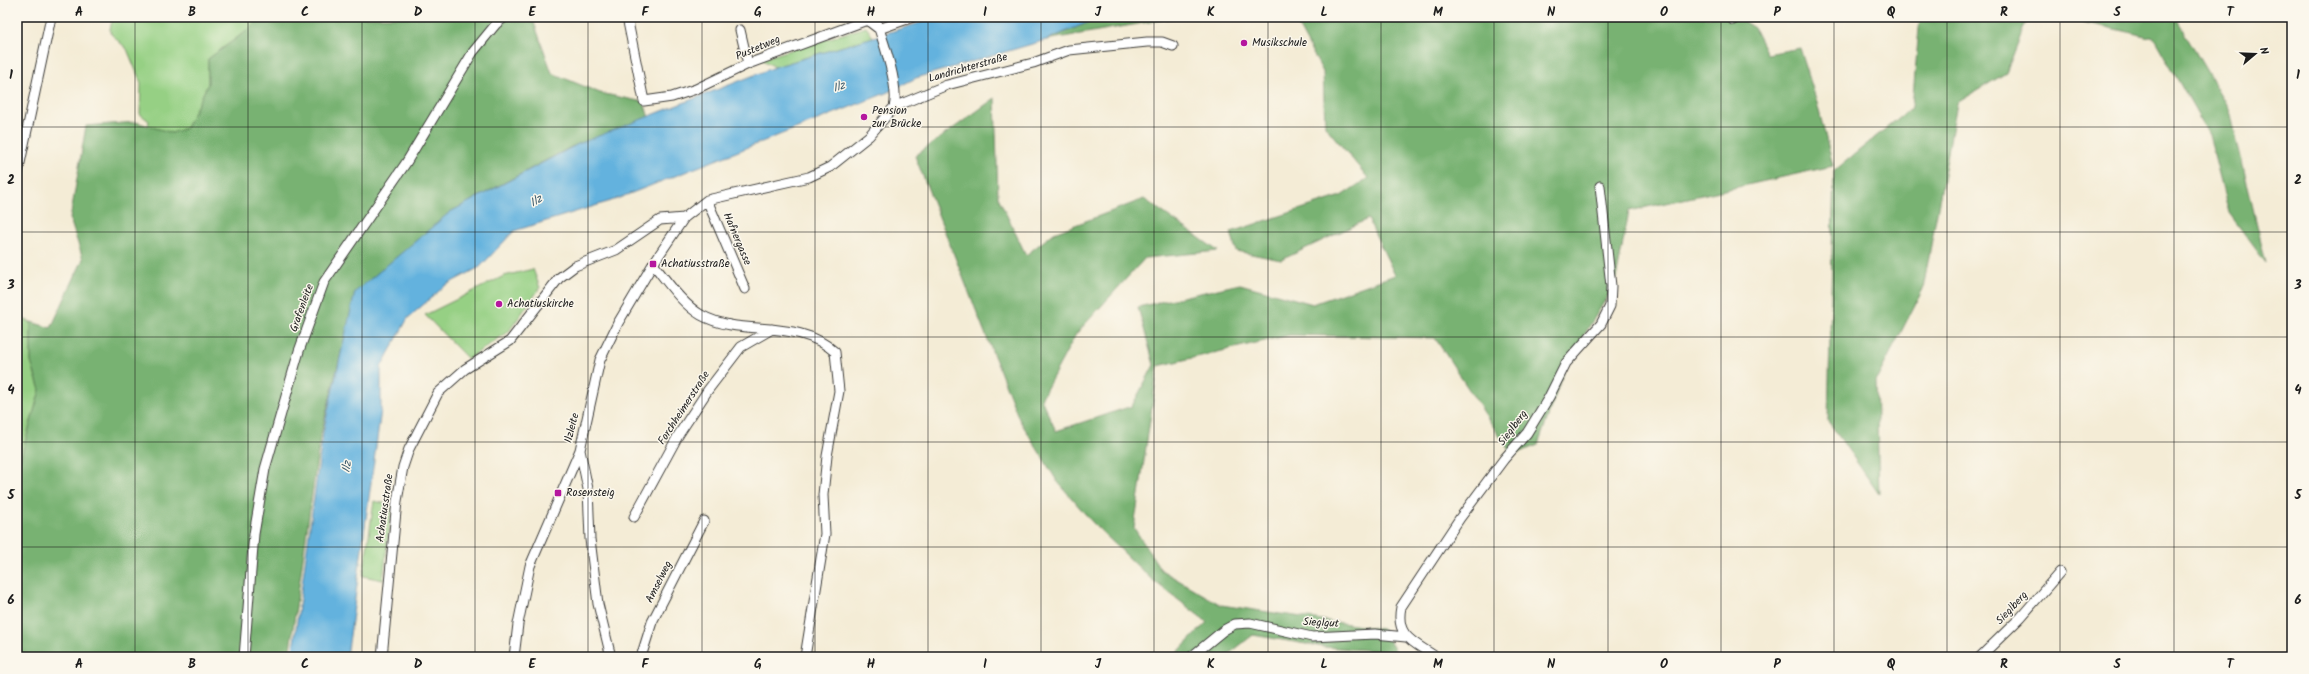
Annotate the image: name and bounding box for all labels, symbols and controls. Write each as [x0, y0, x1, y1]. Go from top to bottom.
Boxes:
text: A [75, 2, 83, 23]
text: B [188, 2, 196, 23]
text: C [301, 2, 309, 23]
text: D [414, 2, 423, 23]
text: E [528, 2, 536, 23]
text: F [641, 2, 649, 23]
text: G [754, 2, 762, 23]
text: H [867, 2, 876, 23]
text: I [983, 2, 987, 23]
text: J [1095, 2, 1102, 23]
text: K [1207, 2, 1215, 23]
text: L [1320, 2, 1328, 23]
text: M [1433, 2, 1443, 23]
text: N [1547, 2, 1556, 23]
text: O [1660, 2, 1668, 23]
text: P [1773, 2, 1781, 23]
text: Q [1887, 2, 1896, 23]
text: R [2000, 2, 2008, 23]
text: S [2113, 2, 2121, 23]
text: T [2226, 2, 2235, 23]
street label: Pustetweg [733, 31, 783, 65]
place label: Musikschule [1252, 34, 1307, 52]
north arrow [2235, 34, 2275, 74]
marker: Musikschule [1239, 38, 1249, 48]
text: N [2254, 45, 2273, 57]
street label: Landrichterstraße [926, 48, 1010, 88]
text: 1 [9, 65, 13, 86]
text: 1 [2296, 65, 2300, 86]
water label: Ilz [830, 75, 849, 98]
place label: Pension zur Brücke [872, 102, 921, 133]
marker: Pension zur Brücke [859, 112, 869, 122]
text: 2 [7, 170, 15, 191]
text: 2 [2294, 170, 2302, 191]
water label: Ilz [526, 189, 548, 212]
street label: Hafnergasse [718, 210, 756, 268]
place label: Achatiusstraße [661, 255, 730, 273]
marker: Achatiusstraße [648, 259, 658, 269]
text: 3 [6, 275, 15, 296]
text: 3 [2293, 275, 2302, 296]
street label: Grafenleite [285, 281, 319, 335]
place label: Achatiuskirche [507, 295, 574, 313]
marker: Achatiuskirche [494, 299, 504, 309]
street label: Forchheimerstraße [653, 367, 715, 449]
text: 4 [7, 380, 15, 401]
text: 4 [2294, 380, 2302, 401]
street label: Sieglberg [1493, 406, 1533, 450]
street label: Ilzleite [560, 411, 584, 445]
water label: Ilz [337, 458, 357, 474]
street label: Achatiusstraße [371, 473, 399, 543]
place label: Rosensteig [566, 484, 615, 502]
text: 5 [7, 485, 16, 506]
text: 5 [2294, 485, 2303, 506]
marker: Rosensteig [553, 488, 563, 498]
street label: Amselweg [641, 558, 677, 606]
street label: Sieglberg [1991, 587, 2033, 629]
text: 6 [7, 590, 15, 611]
text: 6 [2294, 590, 2302, 611]
street label: Sieglgut [1302, 613, 1340, 633]
text: A [75, 654, 83, 674]
text: B [188, 654, 196, 674]
text: C [301, 654, 309, 674]
text: D [414, 654, 423, 674]
text: E [528, 654, 536, 674]
text: F [641, 654, 649, 674]
text: G [754, 654, 762, 674]
text: H [867, 654, 876, 674]
text: I [983, 654, 987, 674]
text: J [1095, 654, 1102, 674]
text: K [1207, 654, 1215, 674]
text: L [1320, 654, 1328, 674]
text: M [1433, 654, 1443, 674]
text: N [1547, 654, 1556, 674]
text: O [1660, 654, 1668, 674]
text: P [1773, 654, 1781, 674]
text: Q [1887, 654, 1896, 674]
text: R [2000, 654, 2008, 674]
text: S [2113, 654, 2121, 674]
text: T [2226, 654, 2235, 674]

